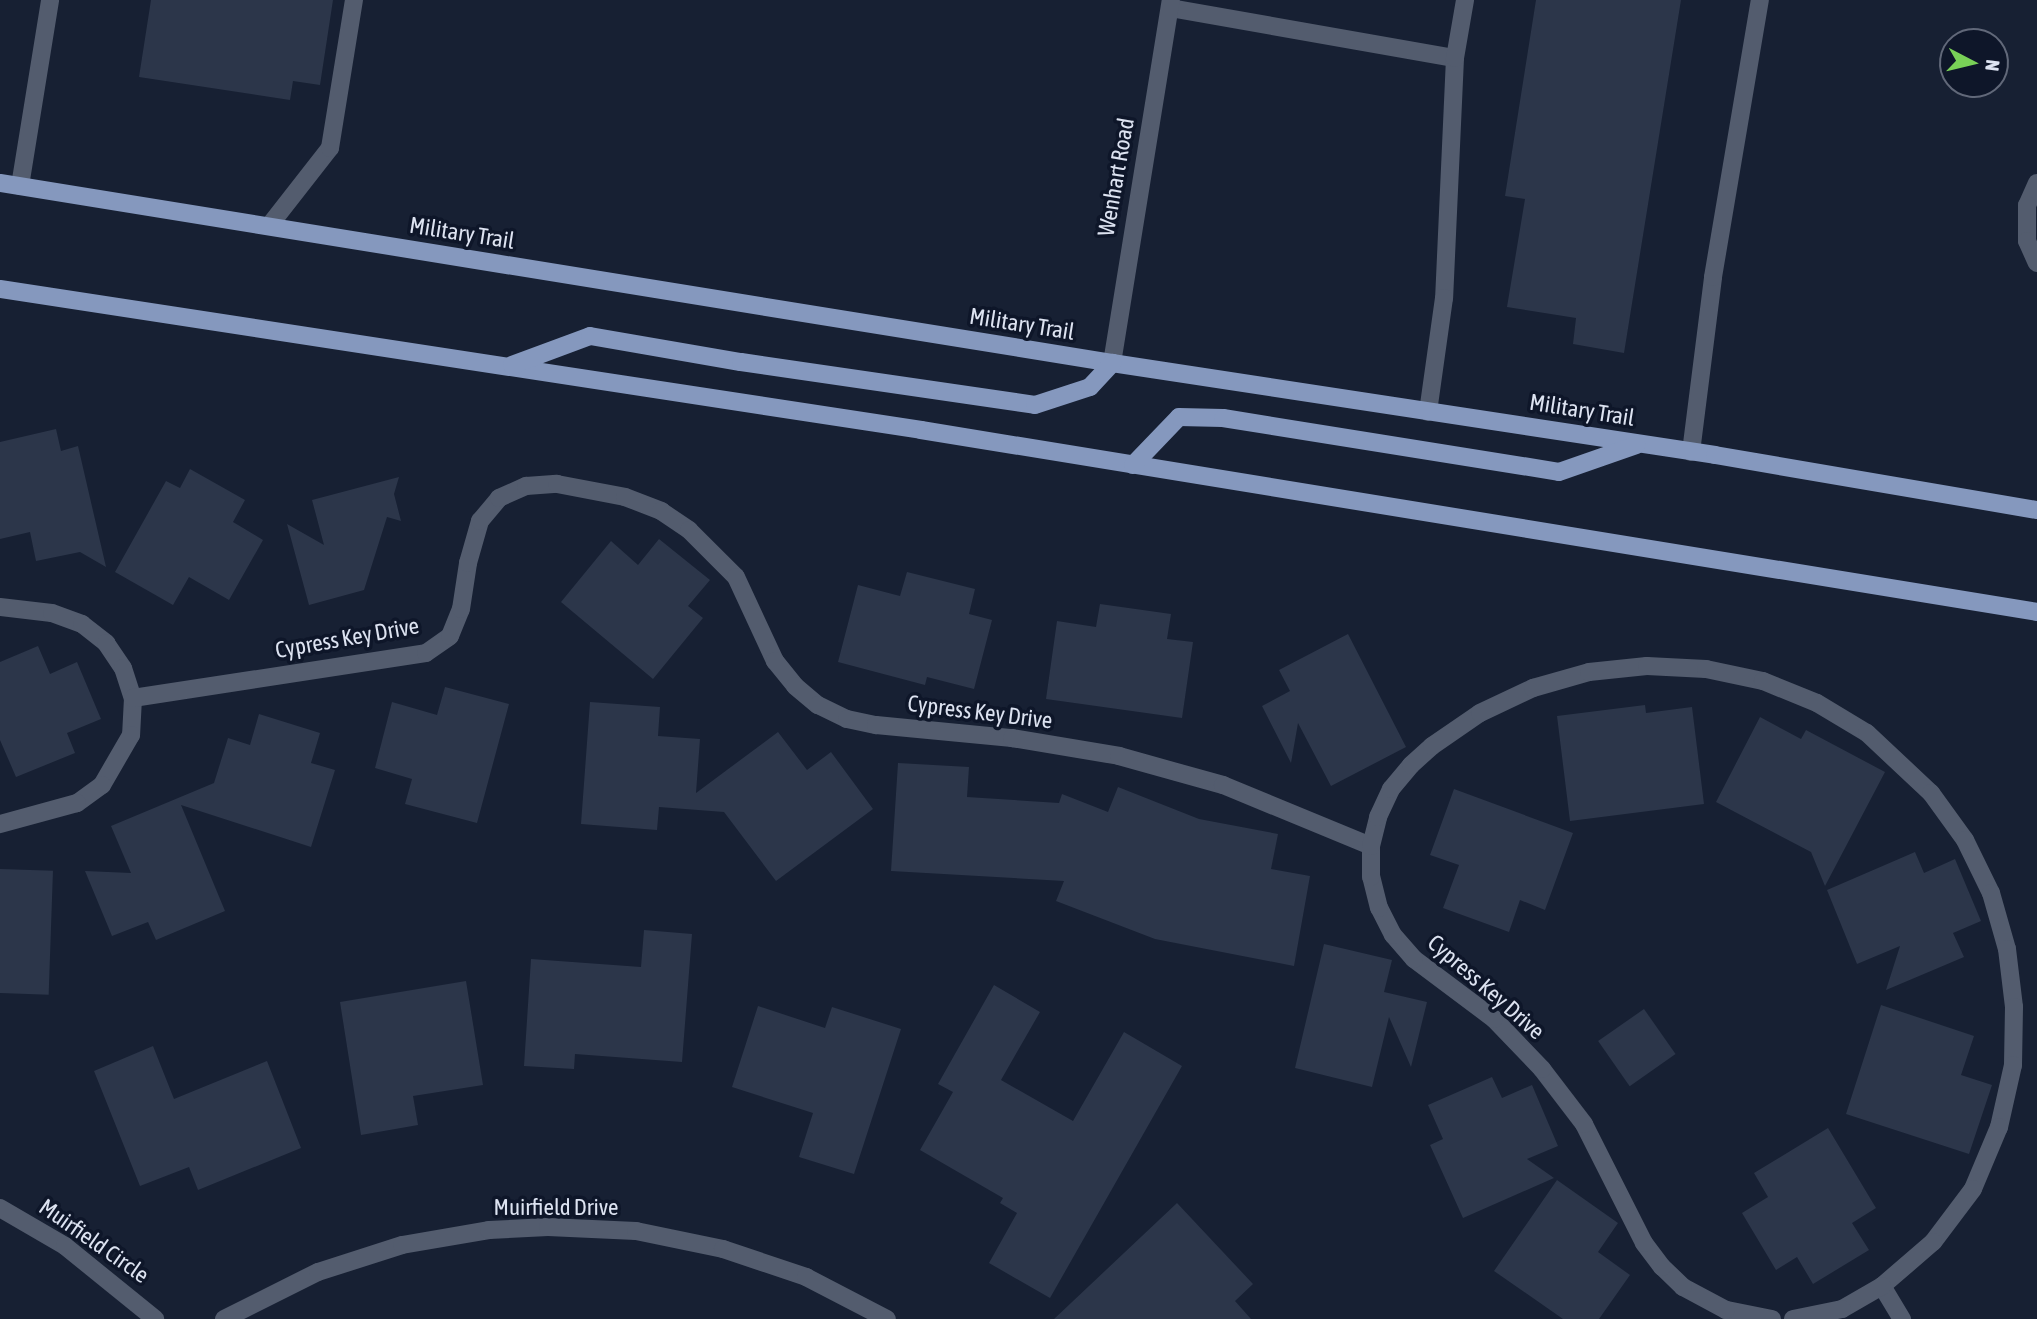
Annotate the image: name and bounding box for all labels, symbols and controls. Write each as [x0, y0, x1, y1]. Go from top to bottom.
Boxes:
north arrow [1939, 28, 2009, 98]
text: N [1981, 58, 2004, 72]
street label: Wenhart Road [1092, 116, 1140, 238]
street label: Military Trail [408, 211, 516, 255]
street label: Military Trail [968, 302, 1076, 346]
street label: Military Trail [1528, 388, 1636, 432]
street label: Cypress Key Drive [273, 612, 421, 664]
street label: Cypress Key Drive [906, 689, 1054, 735]
street label: Cypress Key Drive [1422, 929, 1550, 1045]
street label: Muirfield Circle [34, 1193, 154, 1289]
street label: Muirfield Drive [493, 1193, 619, 1221]

